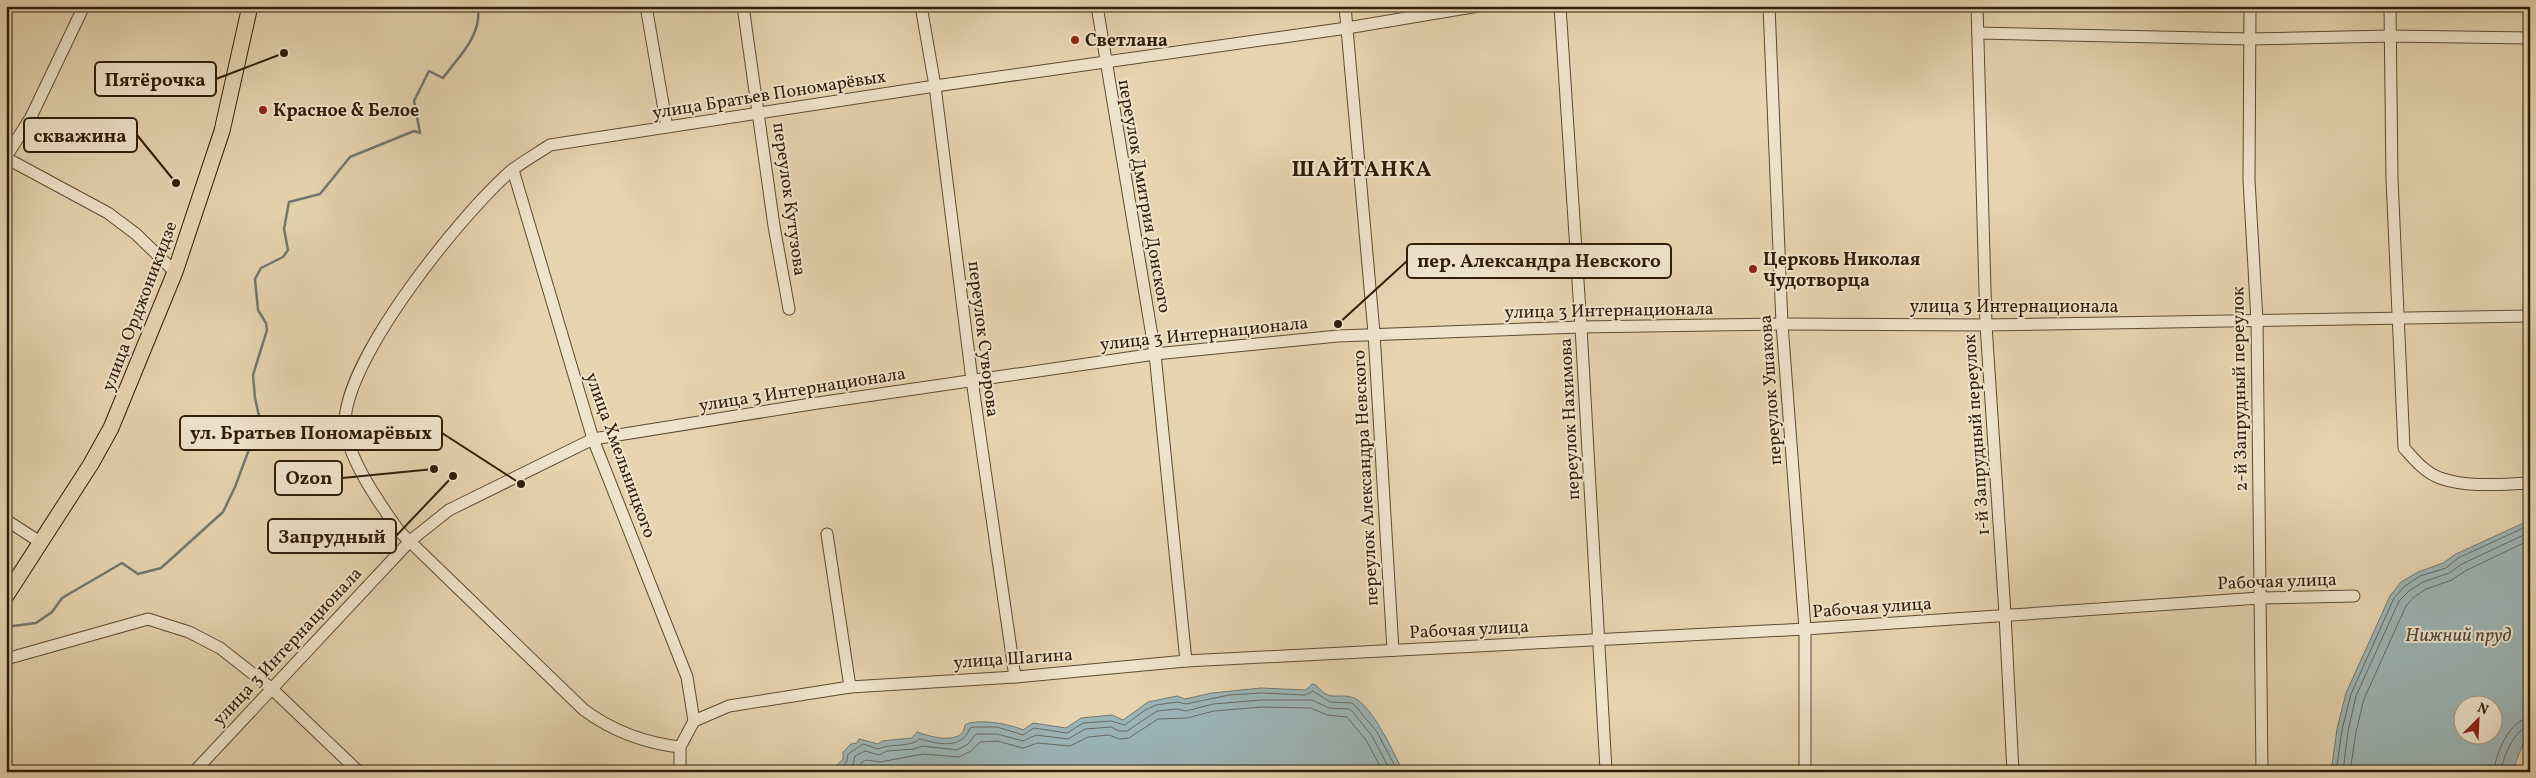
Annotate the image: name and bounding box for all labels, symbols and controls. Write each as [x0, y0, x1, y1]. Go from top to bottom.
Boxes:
place label: Светлана [1085, 29, 1168, 54]
marker: Светлана [1069, 34, 1081, 46]
callout: Пятёрочка [95, 62, 216, 96]
street label: улица Братьев Пономарёвых [651, 65, 888, 126]
text: Пятёрочка [104, 68, 206, 94]
street label: переулок Дмитрия Донского [1111, 77, 1176, 315]
place label: Красное & Белое [273, 99, 419, 124]
marker: Красное & Белое [257, 104, 269, 116]
callout: скважина [24, 118, 137, 152]
street label: переулок Кутузова [765, 121, 812, 277]
text: скважина [33, 124, 127, 150]
district label: ШАЙТАНКА [1292, 155, 1432, 186]
street label: улица Орджоникидзе [96, 218, 184, 395]
callout: пер. Александра Невского [1407, 244, 1671, 278]
place label: Церковь Николая Чудотворца [1763, 248, 1920, 294]
text: пер. Александра Невского [1417, 249, 1661, 275]
street label: переулок Суворова [961, 260, 1004, 419]
marker: Церковь Николая Чудотворца [1747, 263, 1759, 275]
street label: 2-й Запрудный переулок [2226, 286, 2255, 492]
street label: улица 3 Интернационала [1909, 295, 2119, 320]
street label: улица 3 Интернационала [1504, 297, 1714, 326]
street label: улица 3 Интернационала [1099, 311, 1310, 358]
street label: переулок Ушакова [1754, 314, 1789, 466]
street label: 1-й Запрудный переулок [1958, 333, 1997, 536]
street label: переулок Нахимова [1554, 337, 1587, 501]
street label: переулок Александра Невского [1347, 349, 1386, 607]
street label: улица 3 Интернационала [697, 362, 908, 419]
street label: улица Хмельницкого [578, 369, 661, 542]
callout: ул. Братьев Пономарёвых [180, 416, 442, 450]
text: ул. Братьев Пономарёвых [190, 421, 432, 447]
callout: Ozon [275, 461, 342, 495]
text: Ozon [285, 466, 333, 492]
callout: Запрудный [268, 519, 396, 553]
text: Запрудный [278, 525, 386, 551]
street label: улица 3 Интернационала [208, 562, 369, 732]
street label: Рабочая улица [2217, 568, 2337, 597]
street label: Рабочая улица [1812, 592, 1933, 625]
street label: Рабочая улица [1409, 615, 1530, 646]
water label: Нижний пруд [2405, 623, 2512, 649]
street label: улица Шагина [953, 643, 1074, 676]
north arrow [2454, 696, 2504, 746]
text: N [2474, 699, 2491, 720]

